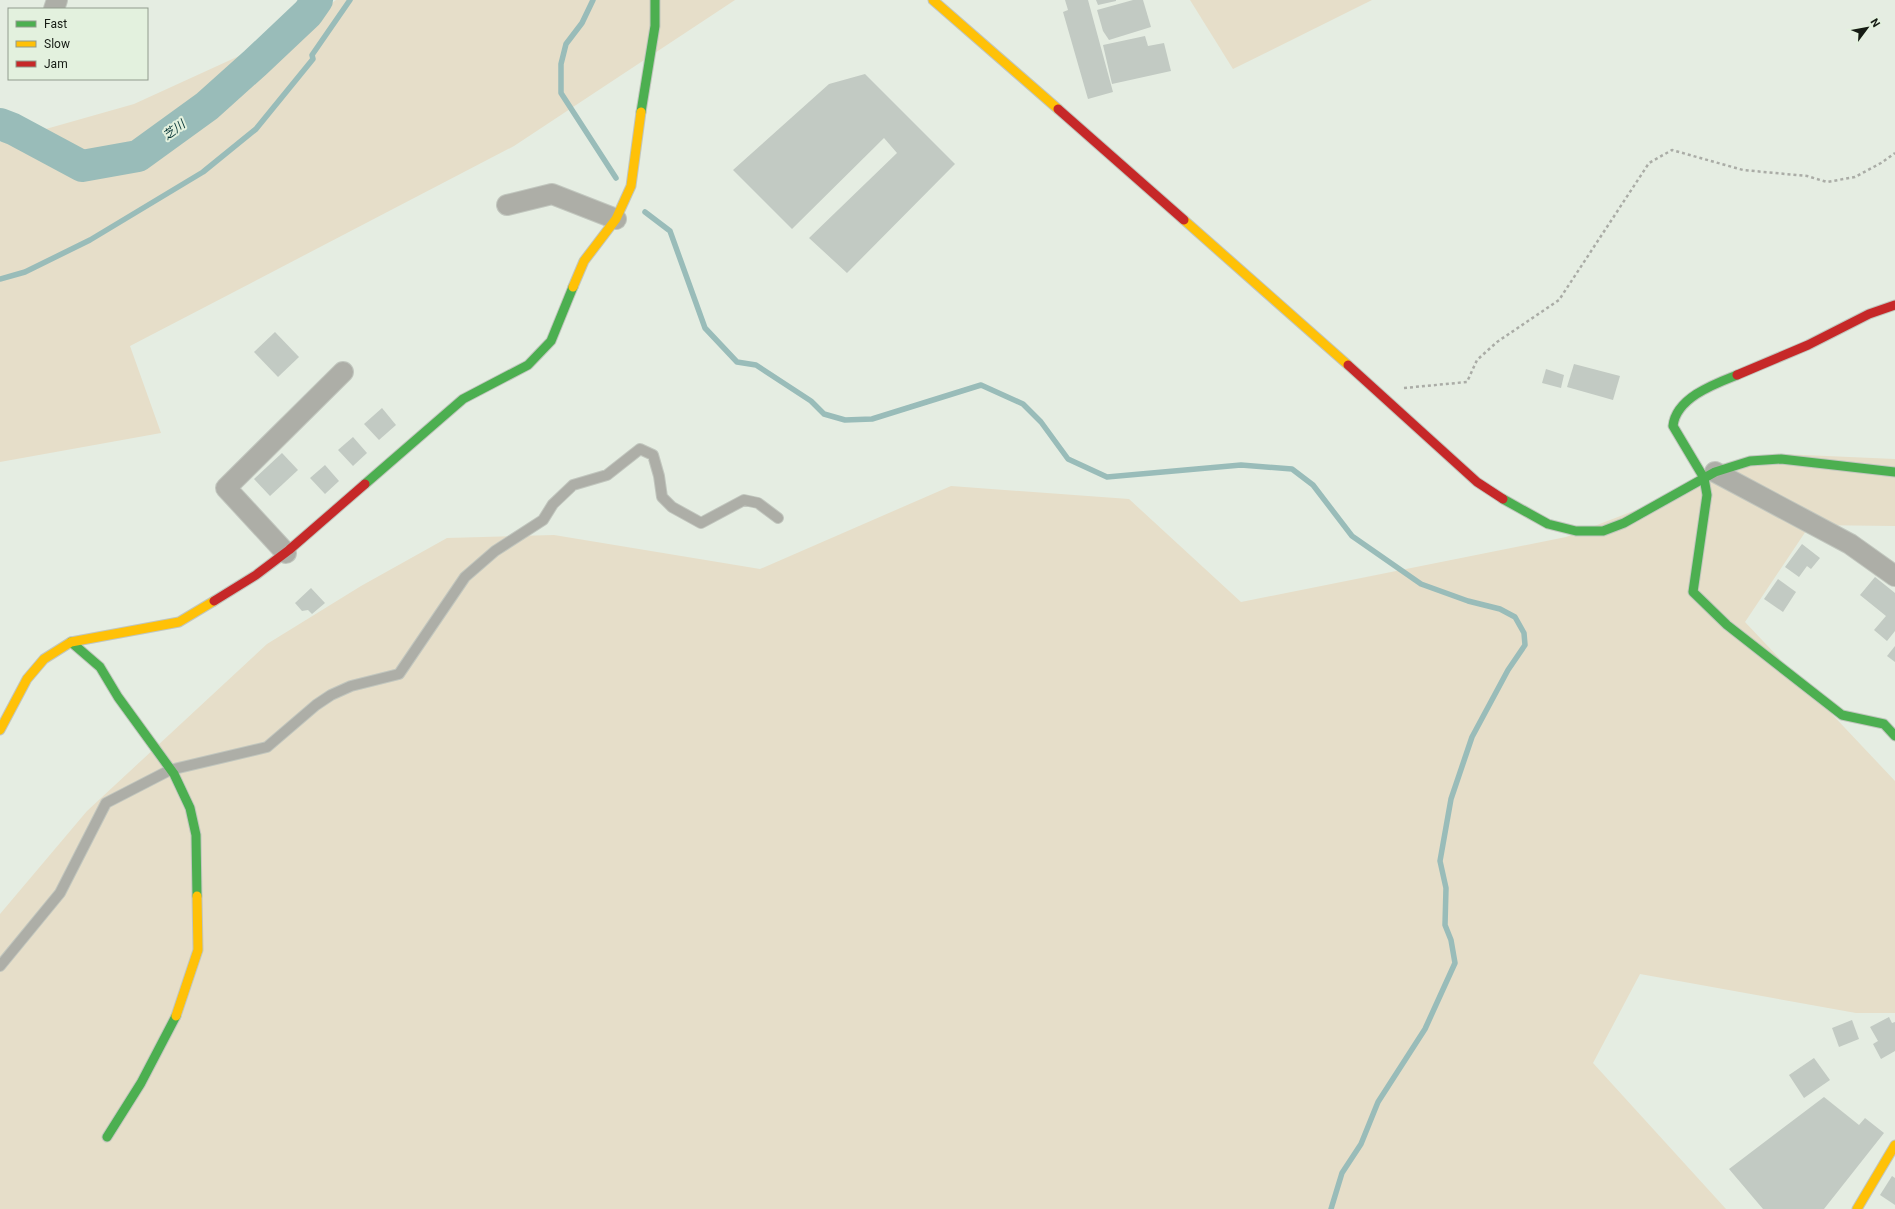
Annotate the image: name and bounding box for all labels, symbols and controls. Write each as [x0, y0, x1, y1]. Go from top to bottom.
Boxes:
legend [8, 8, 148, 80]
north arrow [1847, 8, 1887, 48]
text: N [1867, 16, 1883, 30]
text: Fast [44, 17, 67, 31]
text: Slow [44, 37, 70, 51]
text: Jam [44, 57, 68, 71]
water label: 芝川 [160, 116, 189, 143]

